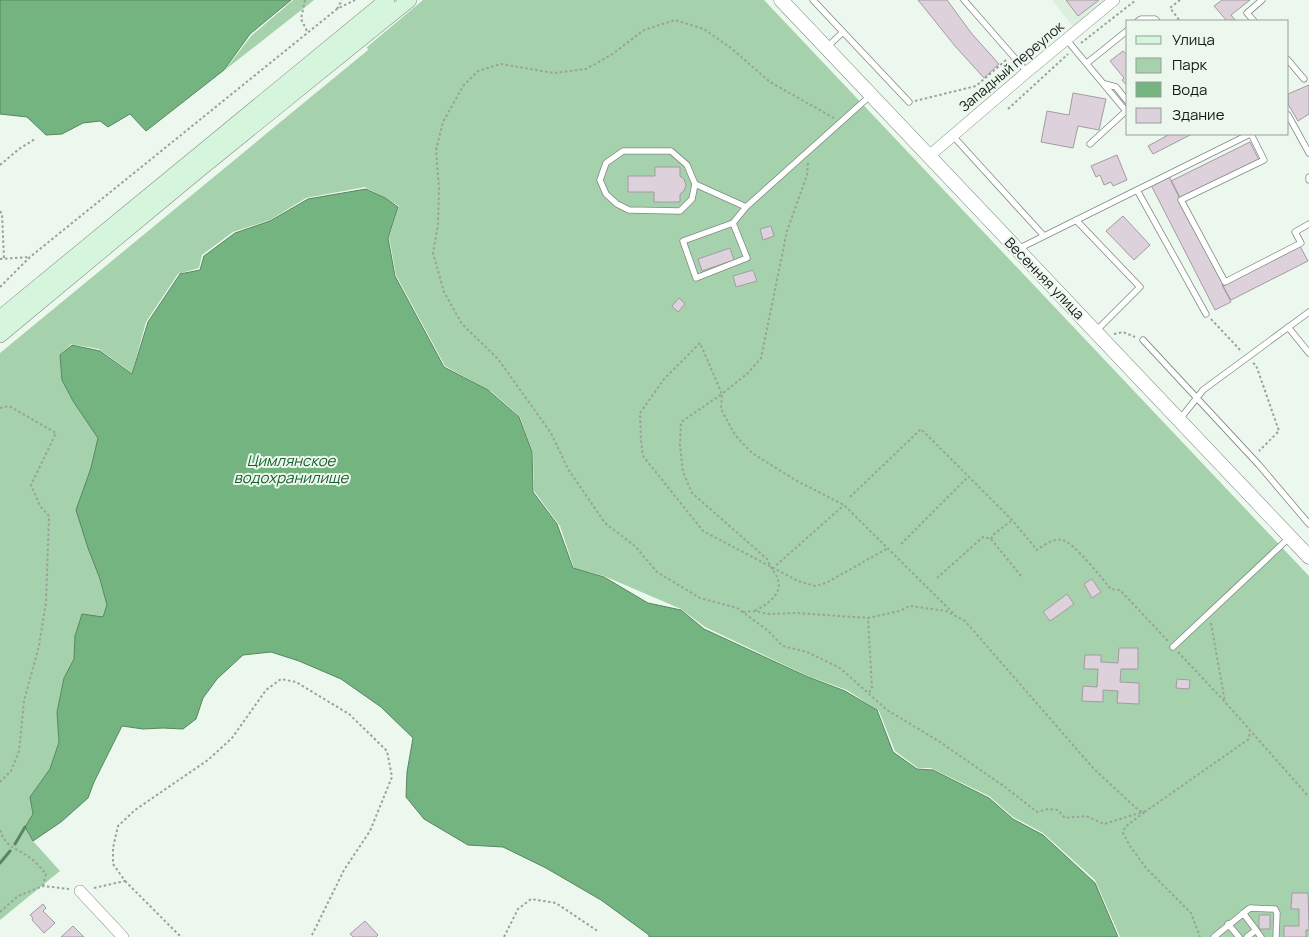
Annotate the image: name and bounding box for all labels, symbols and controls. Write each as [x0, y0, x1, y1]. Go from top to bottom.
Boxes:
street label: Западный переулок [955, 16, 1068, 116]
legend [1126, 20, 1289, 135]
text: Улица [1172, 29, 1215, 50]
text: Парк [1172, 54, 1208, 75]
text: Вода [1172, 79, 1207, 100]
text: Здание [1172, 104, 1225, 125]
street label: Весенняя улица [1001, 233, 1089, 323]
water label: Цимлянское водохранилище [234, 450, 350, 488]

